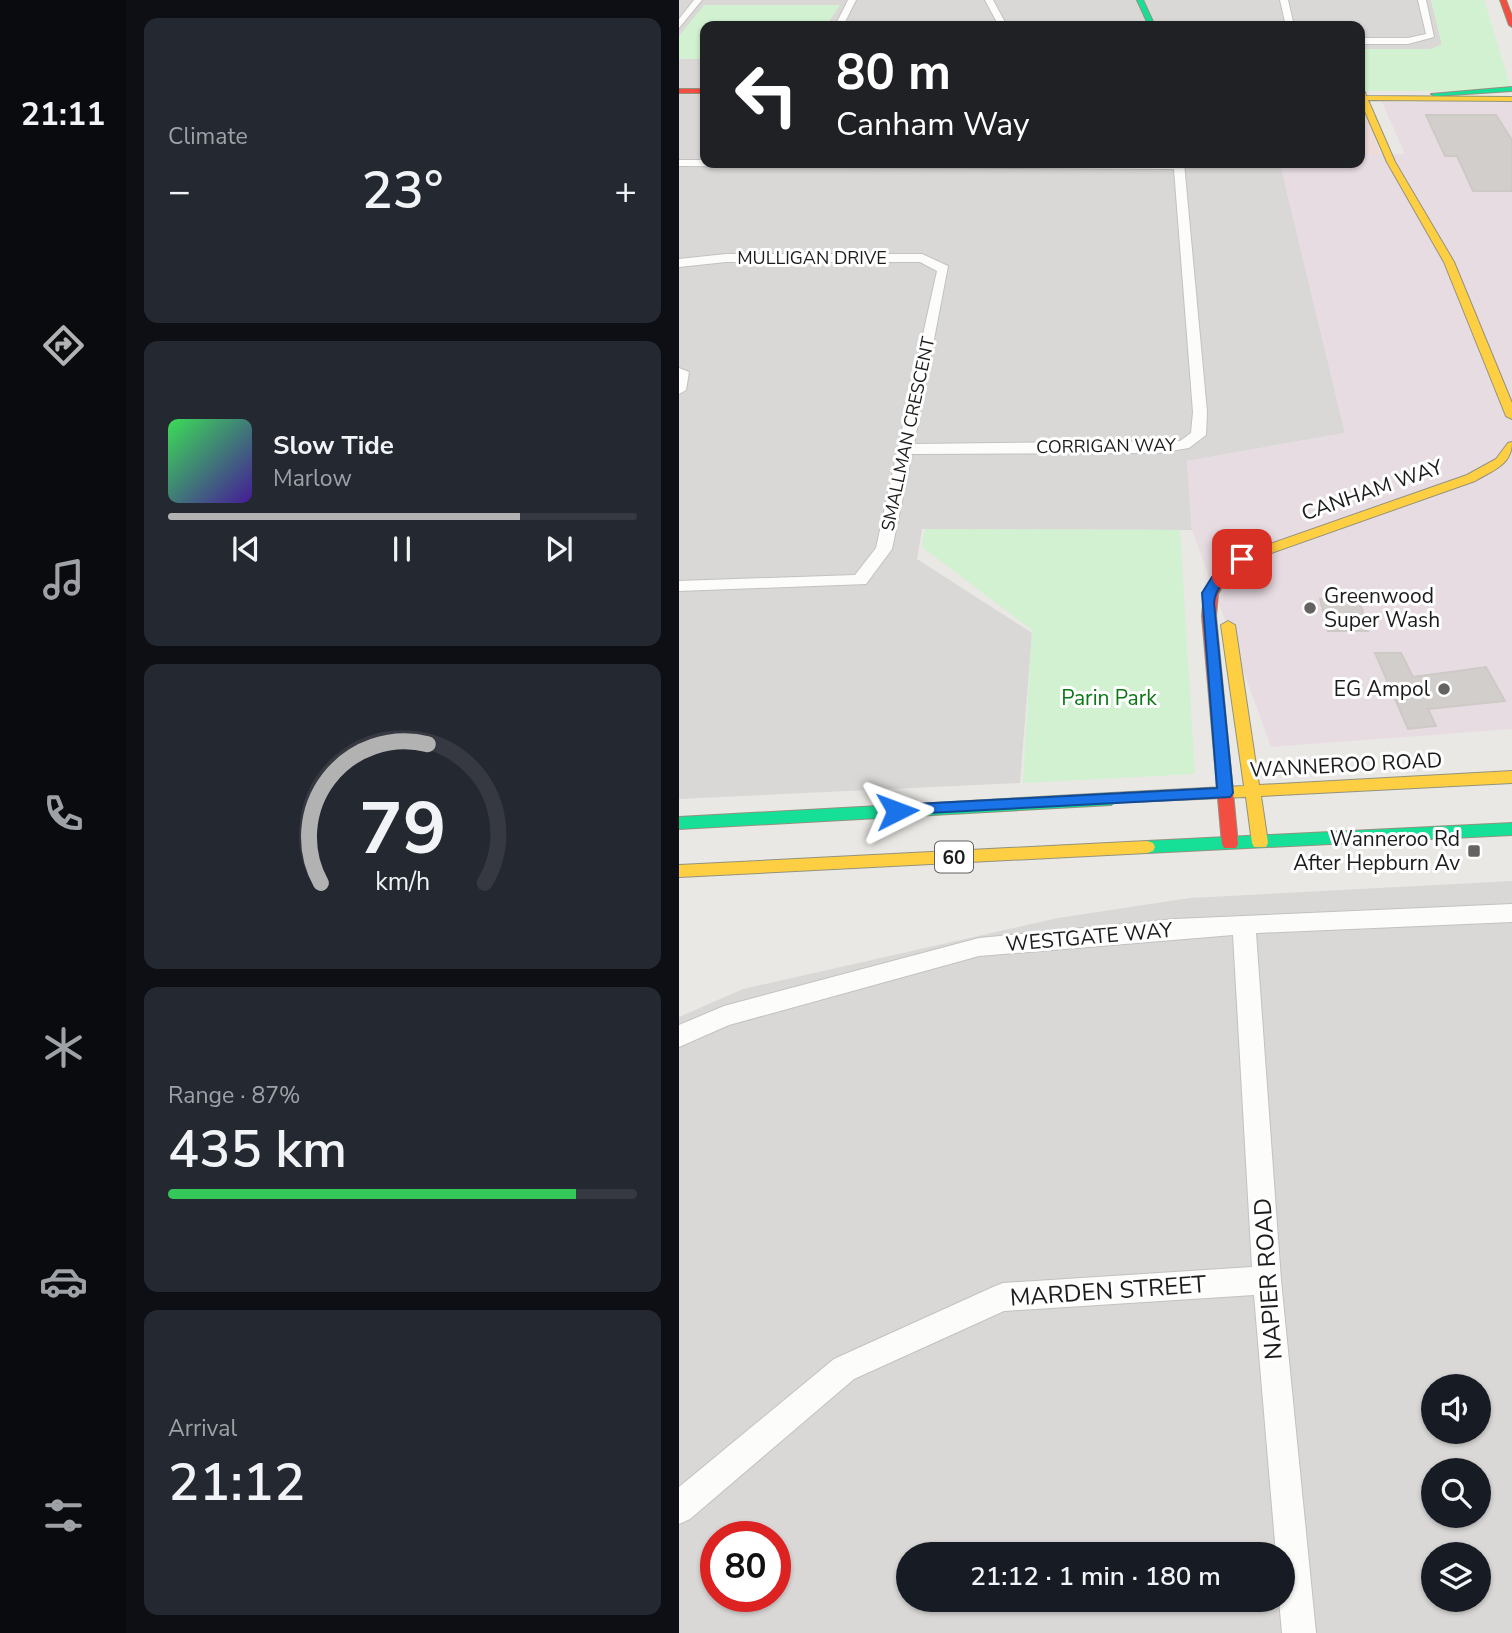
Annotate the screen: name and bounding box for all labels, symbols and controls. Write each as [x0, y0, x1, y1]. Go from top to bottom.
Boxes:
text: 80 m [836, 39, 951, 106]
icon: left [721, 49, 812, 140]
text: 21:11 [21, 93, 105, 136]
text: Canham Way [836, 103, 1030, 146]
text: Climate [168, 121, 248, 152]
text: 23° [362, 155, 443, 226]
text: − [168, 166, 191, 217]
text: + [614, 166, 637, 217]
street label: MULLIGAN DRIVE [737, 246, 887, 270]
icon: directions [39, 321, 88, 370]
street label: SMALLMAN CRESCENT [876, 335, 940, 533]
text: Slow Tide [273, 428, 394, 463]
street label: CORRIGAN WAY [1036, 433, 1176, 459]
street label: CANHAM WAY [1298, 453, 1447, 527]
text: Marlow [273, 463, 352, 494]
pin [1212, 529, 1272, 589]
icon: previous [227, 530, 265, 568]
icon: pause [383, 530, 421, 568]
icon: next [540, 530, 578, 568]
icon: arrive [1223, 540, 1261, 578]
icon: music [39, 555, 88, 604]
place label: Greenwood Super Wash [1324, 582, 1440, 634]
marker: Greenwood Super Wash [1302, 600, 1318, 616]
place label: EG Ampol [1334, 675, 1431, 703]
marker: EG Ampol [1436, 681, 1452, 697]
park label: Parin Park [1061, 684, 1157, 712]
street label: WANNEROO ROAD [1249, 746, 1443, 784]
position arrow [860, 774, 934, 848]
text: 79 [359, 779, 446, 879]
icon: phone [39, 789, 88, 838]
place label: Wanneroo Rd After Hepburn Av [1293, 825, 1460, 877]
road number: 60 [935, 842, 973, 872]
marker: Wanneroo Rd After Hepburn Av [1466, 843, 1482, 859]
text: km/h [375, 864, 430, 898]
street label: WESTGATE WAY [1005, 916, 1174, 958]
icon: climate [39, 1023, 88, 1072]
text: Range · 87% [168, 1080, 300, 1111]
text: 435 km [168, 1114, 347, 1185]
street label: NAPIER ROAD [1246, 1197, 1290, 1361]
icon: car [39, 1257, 88, 1306]
street label: MARDEN STREET [1009, 1268, 1208, 1314]
map controls [1421, 1374, 1491, 1612]
button: sound [1421, 1374, 1491, 1444]
text: Arrival [168, 1413, 237, 1444]
text: 21:12 [168, 1447, 305, 1518]
button: search [1421, 1458, 1491, 1528]
icon: filters [39, 1491, 88, 1540]
speed limit sign: 80 [700, 1521, 791, 1612]
button: layers [1421, 1542, 1491, 1612]
text: 21:12 · 1 min · 180 m [970, 1559, 1221, 1594]

